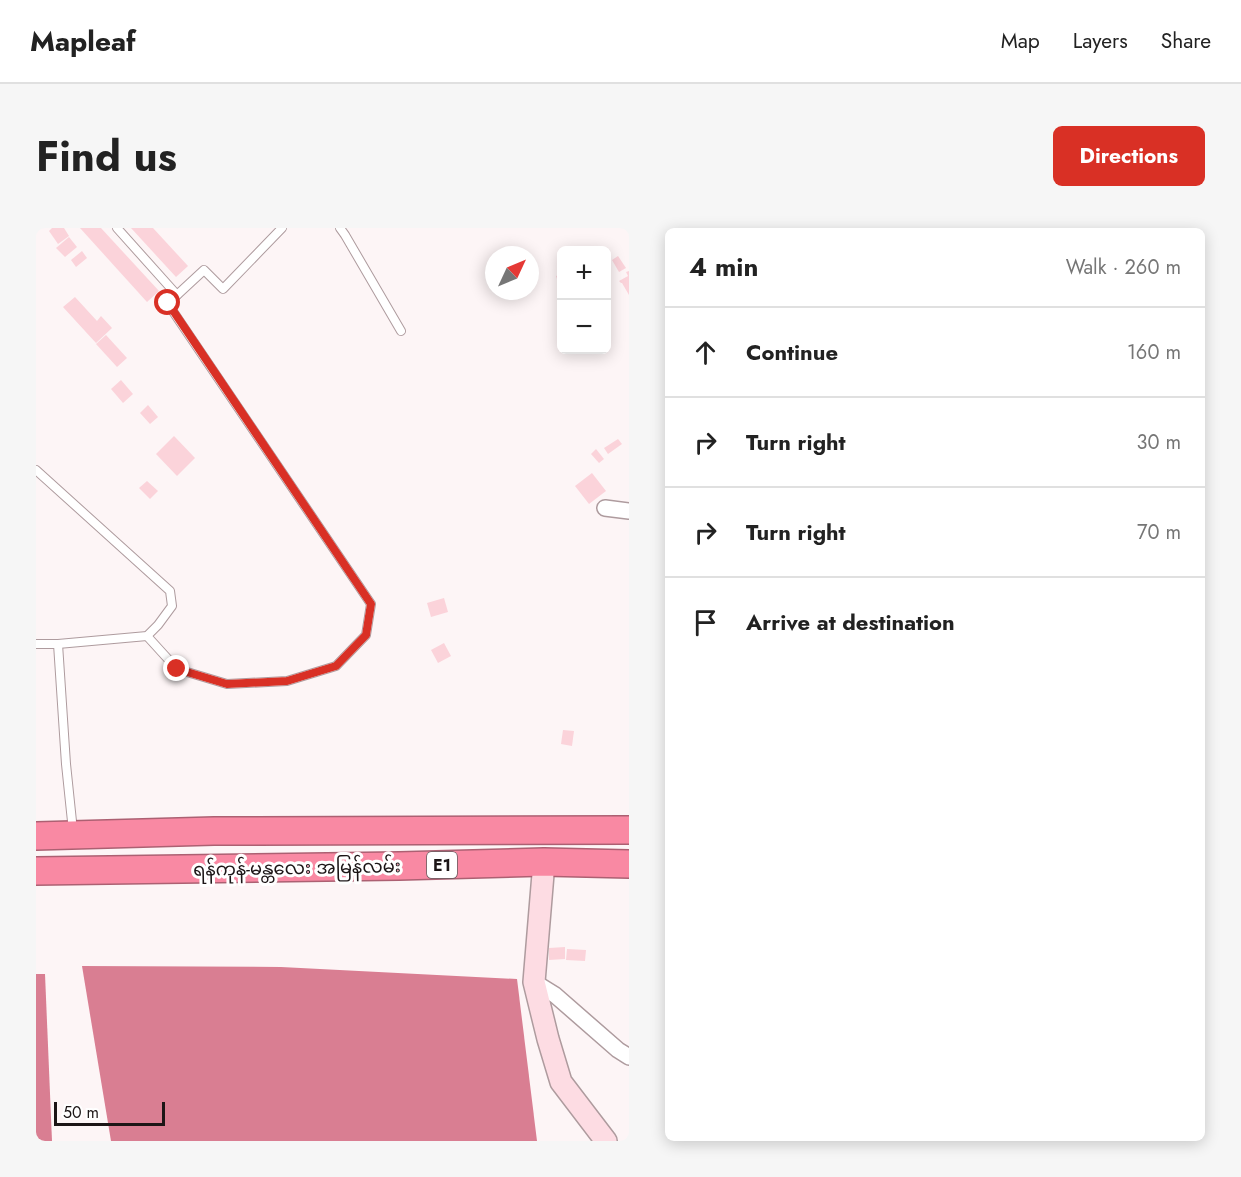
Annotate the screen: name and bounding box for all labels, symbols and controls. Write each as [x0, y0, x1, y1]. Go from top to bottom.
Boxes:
text: Mapleaf [30, 21, 136, 62]
text: Map [1001, 26, 1040, 56]
text: Layers [1073, 26, 1128, 56]
text: Share [1161, 26, 1211, 56]
text: Find us [36, 126, 177, 187]
button: Directions [1053, 126, 1205, 186]
north arrow [485, 246, 539, 300]
map controls [557, 246, 611, 354]
button: + [557, 246, 611, 300]
text: 4 min [689, 248, 758, 286]
text: Walk · 260 m [1066, 253, 1181, 282]
route start [154, 289, 180, 315]
button: − [557, 300, 611, 354]
icon: ahead [689, 336, 722, 369]
text: Continue [746, 336, 838, 368]
text: 160 m [1127, 338, 1181, 367]
icon: right [689, 426, 722, 459]
text: Turn right [746, 426, 846, 458]
text: 30 m [1136, 428, 1181, 457]
icon: right [689, 516, 722, 549]
text: Turn right [746, 516, 846, 548]
text: 70 m [1137, 518, 1181, 547]
icon: arrive [689, 606, 722, 639]
text: Arrive at destination [746, 606, 955, 638]
route end [163, 655, 189, 681]
road number: E1 [427, 852, 457, 878]
street label: ရန်ကုန်-မန္တလေး အမြန်လမ်း [193, 853, 401, 885]
scale bar [54, 1099, 165, 1126]
text: 50 m [63, 1101, 99, 1124]

